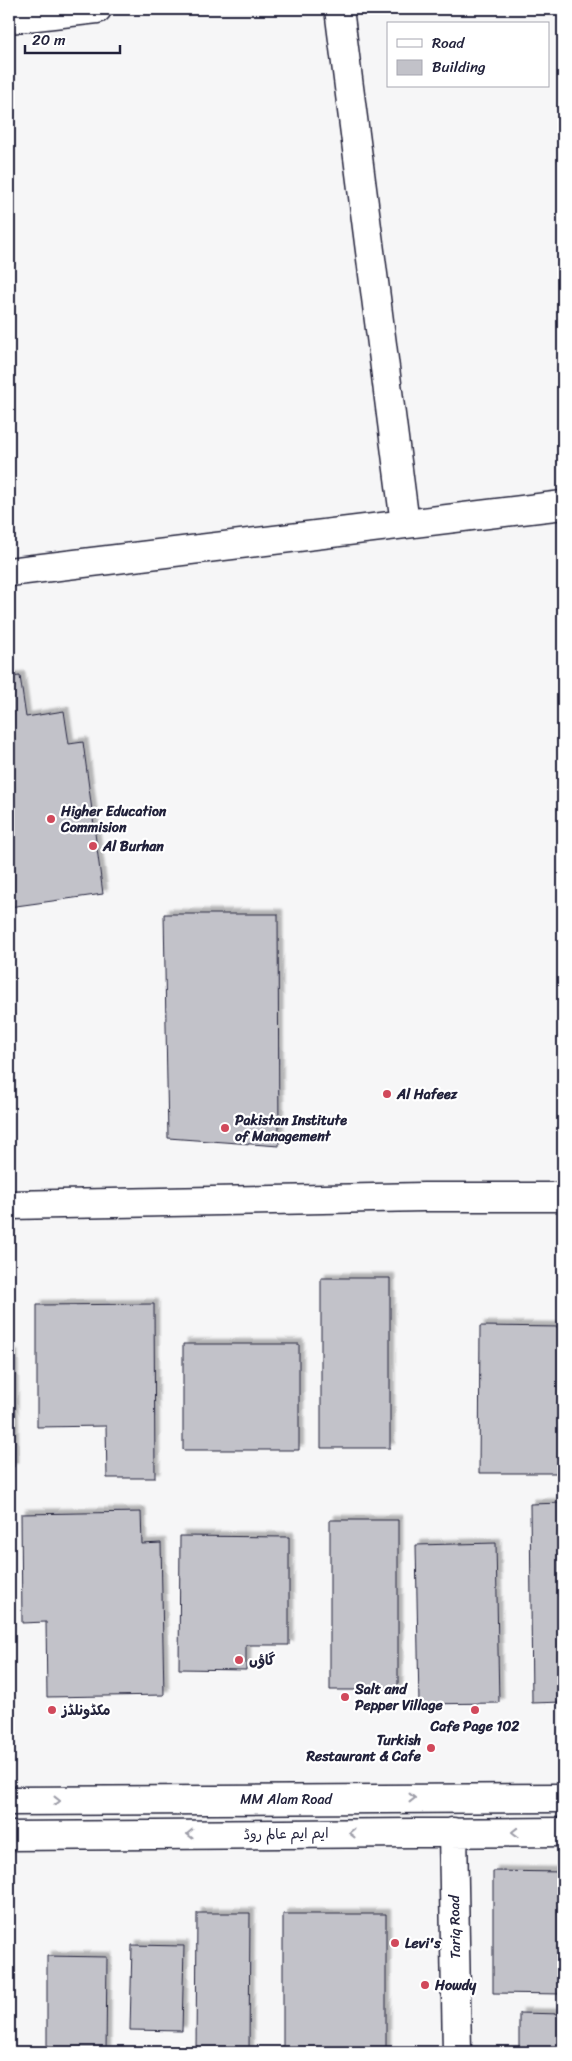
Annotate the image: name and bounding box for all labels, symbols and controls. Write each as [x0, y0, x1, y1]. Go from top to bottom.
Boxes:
scale bar [25, 22, 120, 54]
legend [387, 22, 550, 88]
text: 20 m [32, 27, 66, 53]
text: Road [432, 30, 465, 56]
text: Building [432, 54, 486, 80]
place label: Higher Education Commision [60, 799, 167, 840]
marker: Higher Education Commision [45, 813, 57, 825]
place label: Al Burhan [102, 834, 164, 859]
marker: Al Burhan [87, 840, 99, 852]
place label: Al Hafeez [396, 1082, 458, 1107]
marker: Al Hafeez [381, 1088, 393, 1100]
place label: Pakistan Institute of Management [235, 1108, 347, 1149]
marker: Pakistan Institute of Management [219, 1122, 231, 1134]
place label: گاؤں [249, 1648, 276, 1673]
marker: گاؤں [233, 1654, 245, 1666]
place label: Salt and Pepper Village [354, 1677, 443, 1718]
marker: Salt and Pepper Village [339, 1691, 351, 1703]
place label: مکڈونلڈز [60, 1698, 110, 1723]
marker: مکڈونلڈز [46, 1704, 58, 1716]
marker: Cafe Page 102 [469, 1704, 481, 1716]
place label: Cafe Page 102 [430, 1714, 520, 1739]
place label: Turkish Restaurant & Cafe [306, 1728, 422, 1769]
marker: Turkish Restaurant & Cafe [425, 1742, 437, 1754]
street label: MM Alam Road [240, 1787, 333, 1812]
one-way arrow [409, 1793, 417, 1804]
one-way arrow [54, 1796, 62, 1806]
street label: ایم ایم عالم روڈ [243, 1821, 329, 1847]
one-way arrow [510, 1827, 518, 1837]
one-way arrow [348, 1828, 356, 1838]
one-way arrow [185, 1829, 193, 1840]
street label: Tariq Road [442, 1893, 468, 1959]
place label: Levi's [405, 1931, 441, 1956]
marker: Levi's [389, 1937, 401, 1949]
place label: Howdy [434, 1973, 477, 1998]
marker: Howdy [419, 1979, 431, 1991]

